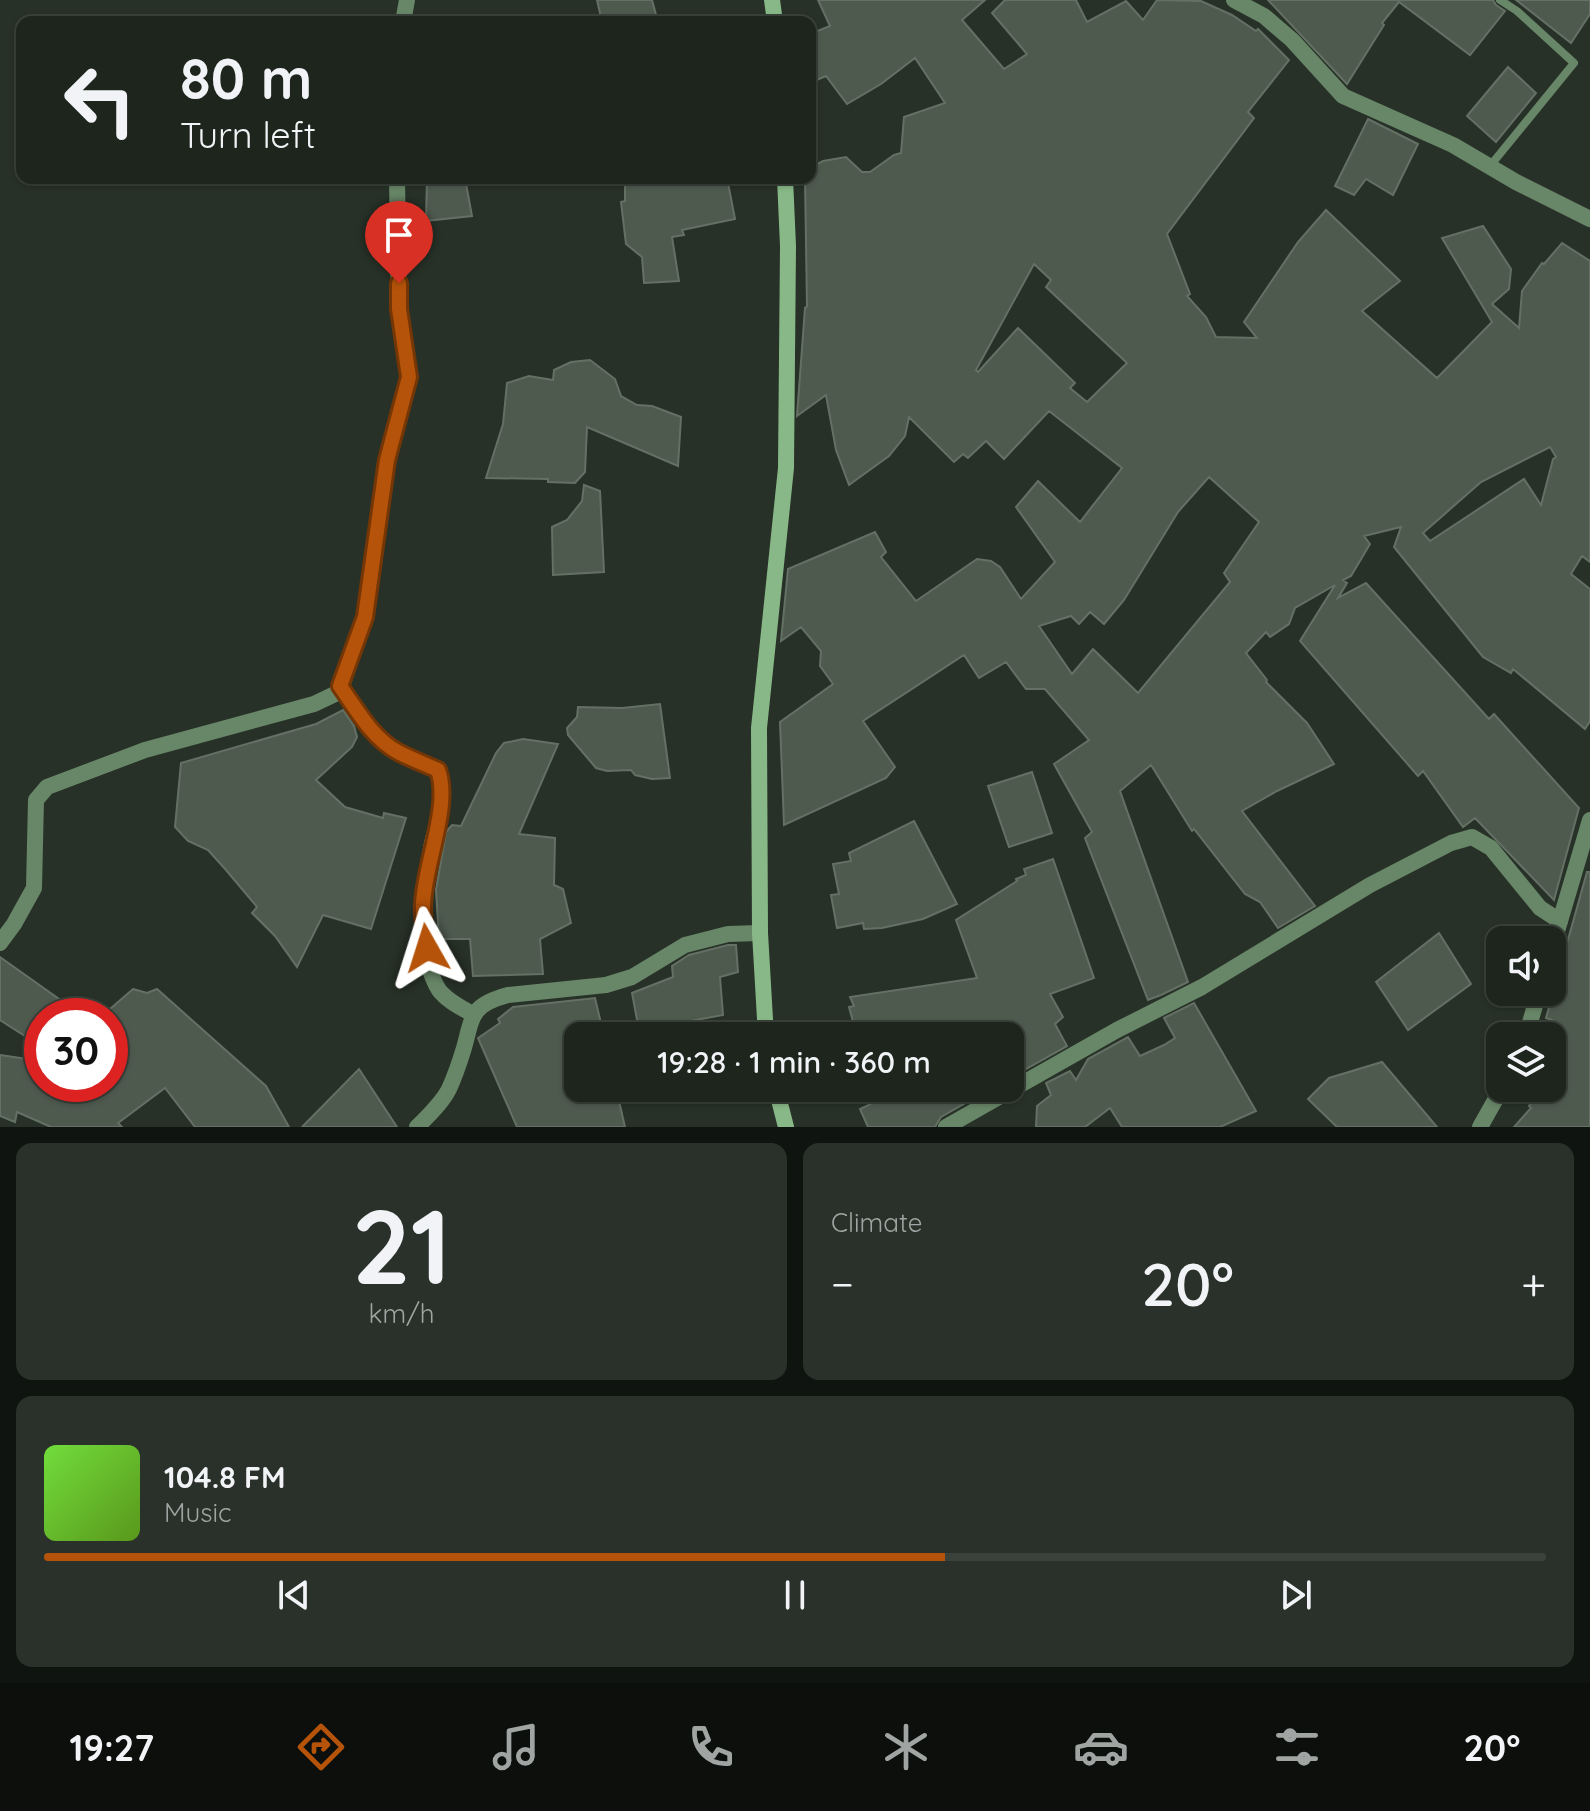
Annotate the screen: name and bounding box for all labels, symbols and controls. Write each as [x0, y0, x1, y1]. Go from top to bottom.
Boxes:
text: 80 m [180, 43, 312, 113]
icon: left [48, 48, 152, 152]
text: Turn left [180, 112, 316, 157]
pin [365, 201, 433, 283]
icon: arrive [377, 213, 421, 257]
position arrow [385, 906, 469, 990]
map controls [1486, 926, 1566, 1102]
button: sound [1486, 926, 1566, 1006]
speed limit sign: 30 [24, 998, 128, 1102]
button: layers [1486, 1022, 1566, 1102]
text: 19:28 · 1 min · 360 m [657, 1043, 931, 1081]
text: 21 [352, 1180, 451, 1310]
text: Climate [831, 1206, 922, 1239]
text: 20° [1141, 1246, 1234, 1321]
text: − [831, 1256, 854, 1311]
text: + [1521, 1256, 1546, 1311]
text: km/h [369, 1297, 434, 1330]
text: 104.8 FM [164, 1458, 285, 1496]
text: Music [164, 1496, 232, 1529]
icon: previous [272, 1573, 316, 1617]
icon: pause [773, 1573, 817, 1617]
icon: next [1274, 1573, 1318, 1617]
icon: directions [293, 1719, 349, 1775]
icon: music [488, 1719, 544, 1775]
icon: phone [683, 1719, 739, 1775]
icon: climate [878, 1719, 934, 1775]
icon: car [1073, 1719, 1129, 1775]
icon: filters [1269, 1719, 1325, 1775]
text: 19:27 [70, 1725, 154, 1770]
text: 20° [1464, 1725, 1520, 1770]

